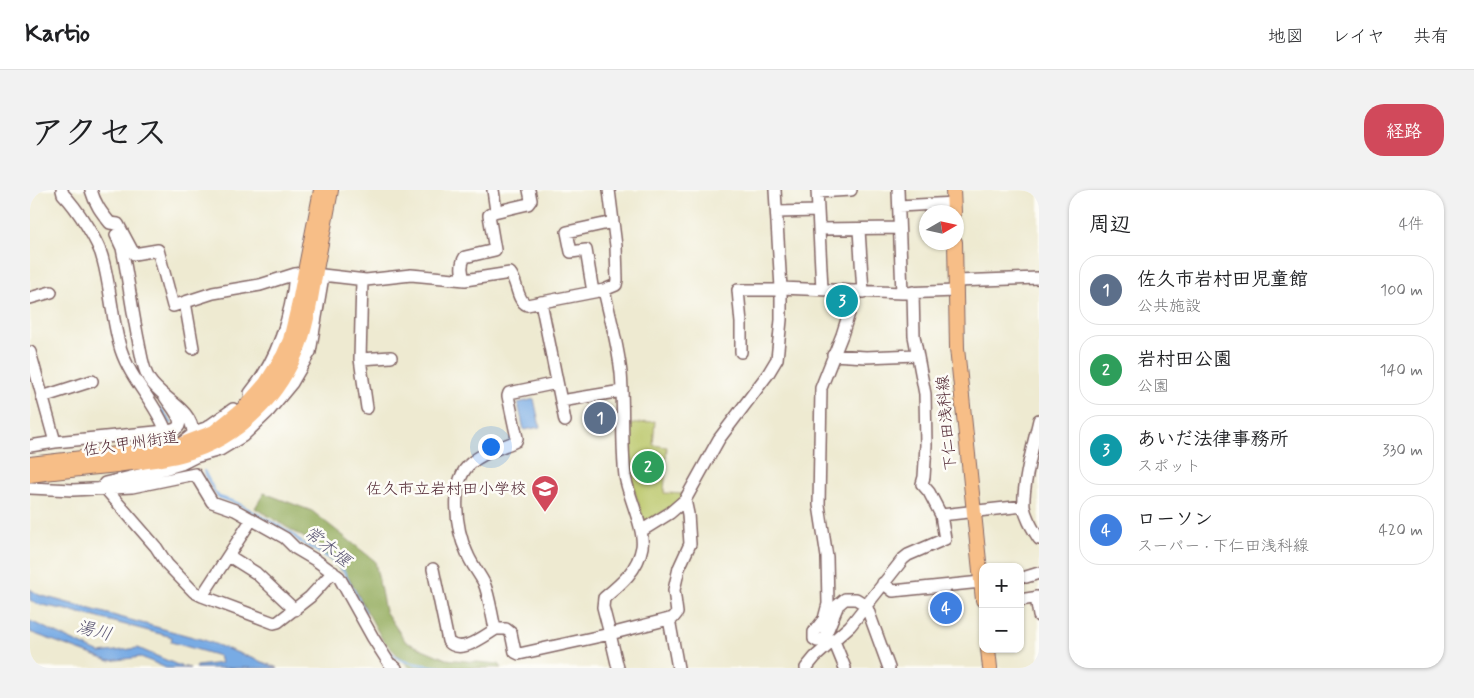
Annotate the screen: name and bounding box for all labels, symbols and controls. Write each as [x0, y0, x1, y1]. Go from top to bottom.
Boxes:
text: Kartio [25, 19, 90, 50]
text: 地図 [1268, 25, 1304, 49]
text: レイヤ [1332, 25, 1385, 49]
text: 共有 [1413, 25, 1449, 49]
button: 経路 [1364, 104, 1444, 156]
text: アクセス [30, 111, 168, 157]
north arrow [919, 205, 964, 250]
text: 周辺 [1089, 211, 1131, 239]
text: 4件 [1399, 214, 1424, 235]
text: 佐久市岩村田児童館 [1137, 267, 1308, 292]
text: 1 [1102, 280, 1110, 301]
text: 100 m [1380, 280, 1423, 301]
pin: 3 [826, 282, 858, 320]
text: 公共施設 [1137, 296, 1201, 317]
text: 岩村田公園 [1137, 347, 1232, 372]
text: 2 [1102, 360, 1110, 381]
text: 140 m [1379, 360, 1423, 381]
street label: 下仁田浅科線 [932, 374, 962, 472]
text: 公園 [1137, 376, 1169, 397]
pin: 1 [584, 399, 616, 437]
street label: 佐久甲州街道 [82, 427, 180, 461]
text: あいだ法律事務所 [1137, 427, 1289, 452]
your location [478, 434, 504, 460]
text: 3 [1102, 440, 1110, 461]
text: 330 m [1382, 440, 1423, 461]
pin: 2 [632, 448, 664, 486]
text: スポット [1137, 456, 1201, 477]
school or university icon: 佐久市立岩村田小学校 [530, 474, 560, 513]
place label: 佐久市立岩村田小学校 [366, 479, 526, 500]
text: ローソン [1137, 507, 1213, 532]
text: 4 [1101, 520, 1111, 541]
text: 420 m [1379, 520, 1423, 541]
water label: 常木堰 [298, 521, 357, 575]
text: スーパー · 下仁田浅科線 [1137, 536, 1309, 557]
map controls [979, 563, 1024, 653]
button: + [979, 563, 1024, 608]
pin: 4 [930, 589, 962, 627]
button: − [979, 608, 1024, 653]
water label: 湯川 [74, 615, 114, 647]

